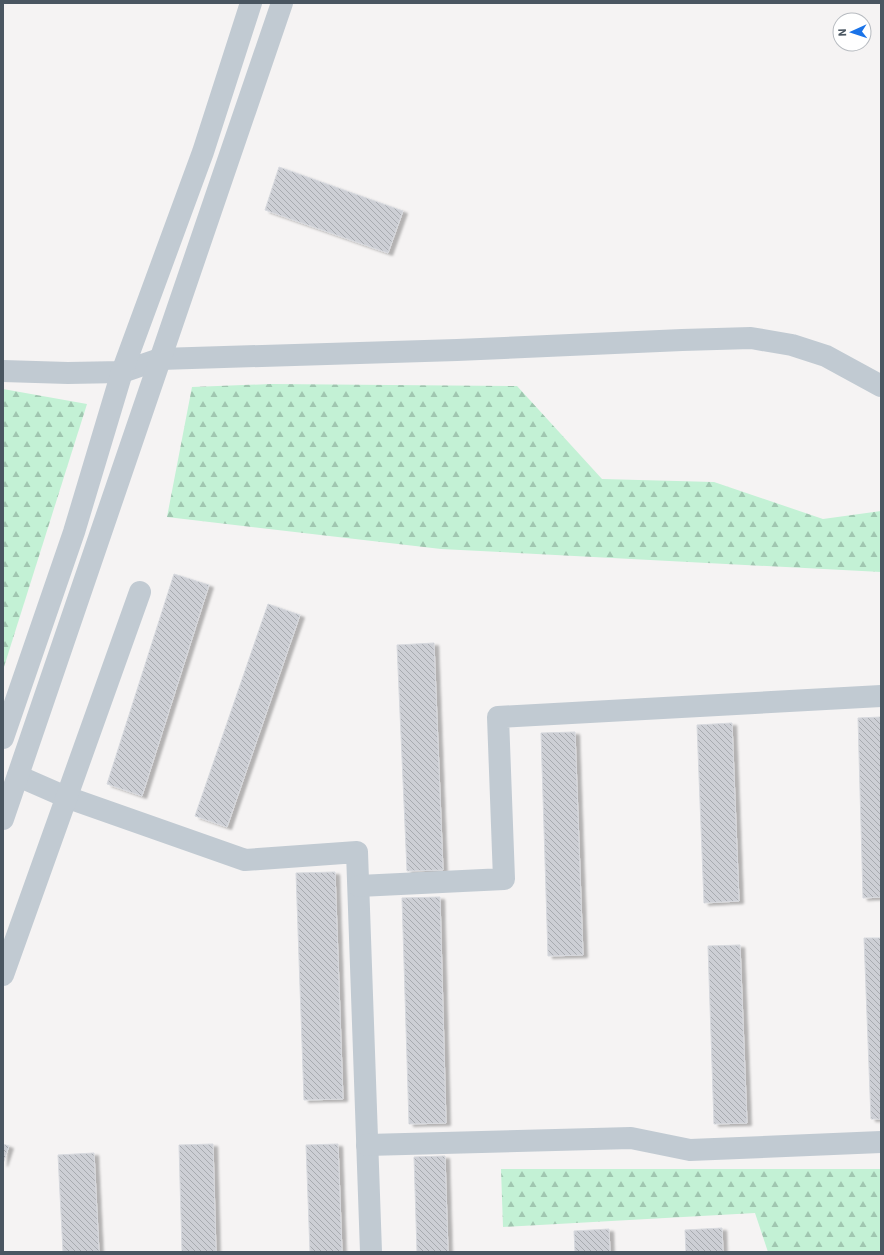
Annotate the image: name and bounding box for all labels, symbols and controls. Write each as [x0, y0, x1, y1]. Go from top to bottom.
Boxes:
north arrow [832, 12, 872, 52]
text: N [835, 28, 849, 37]

